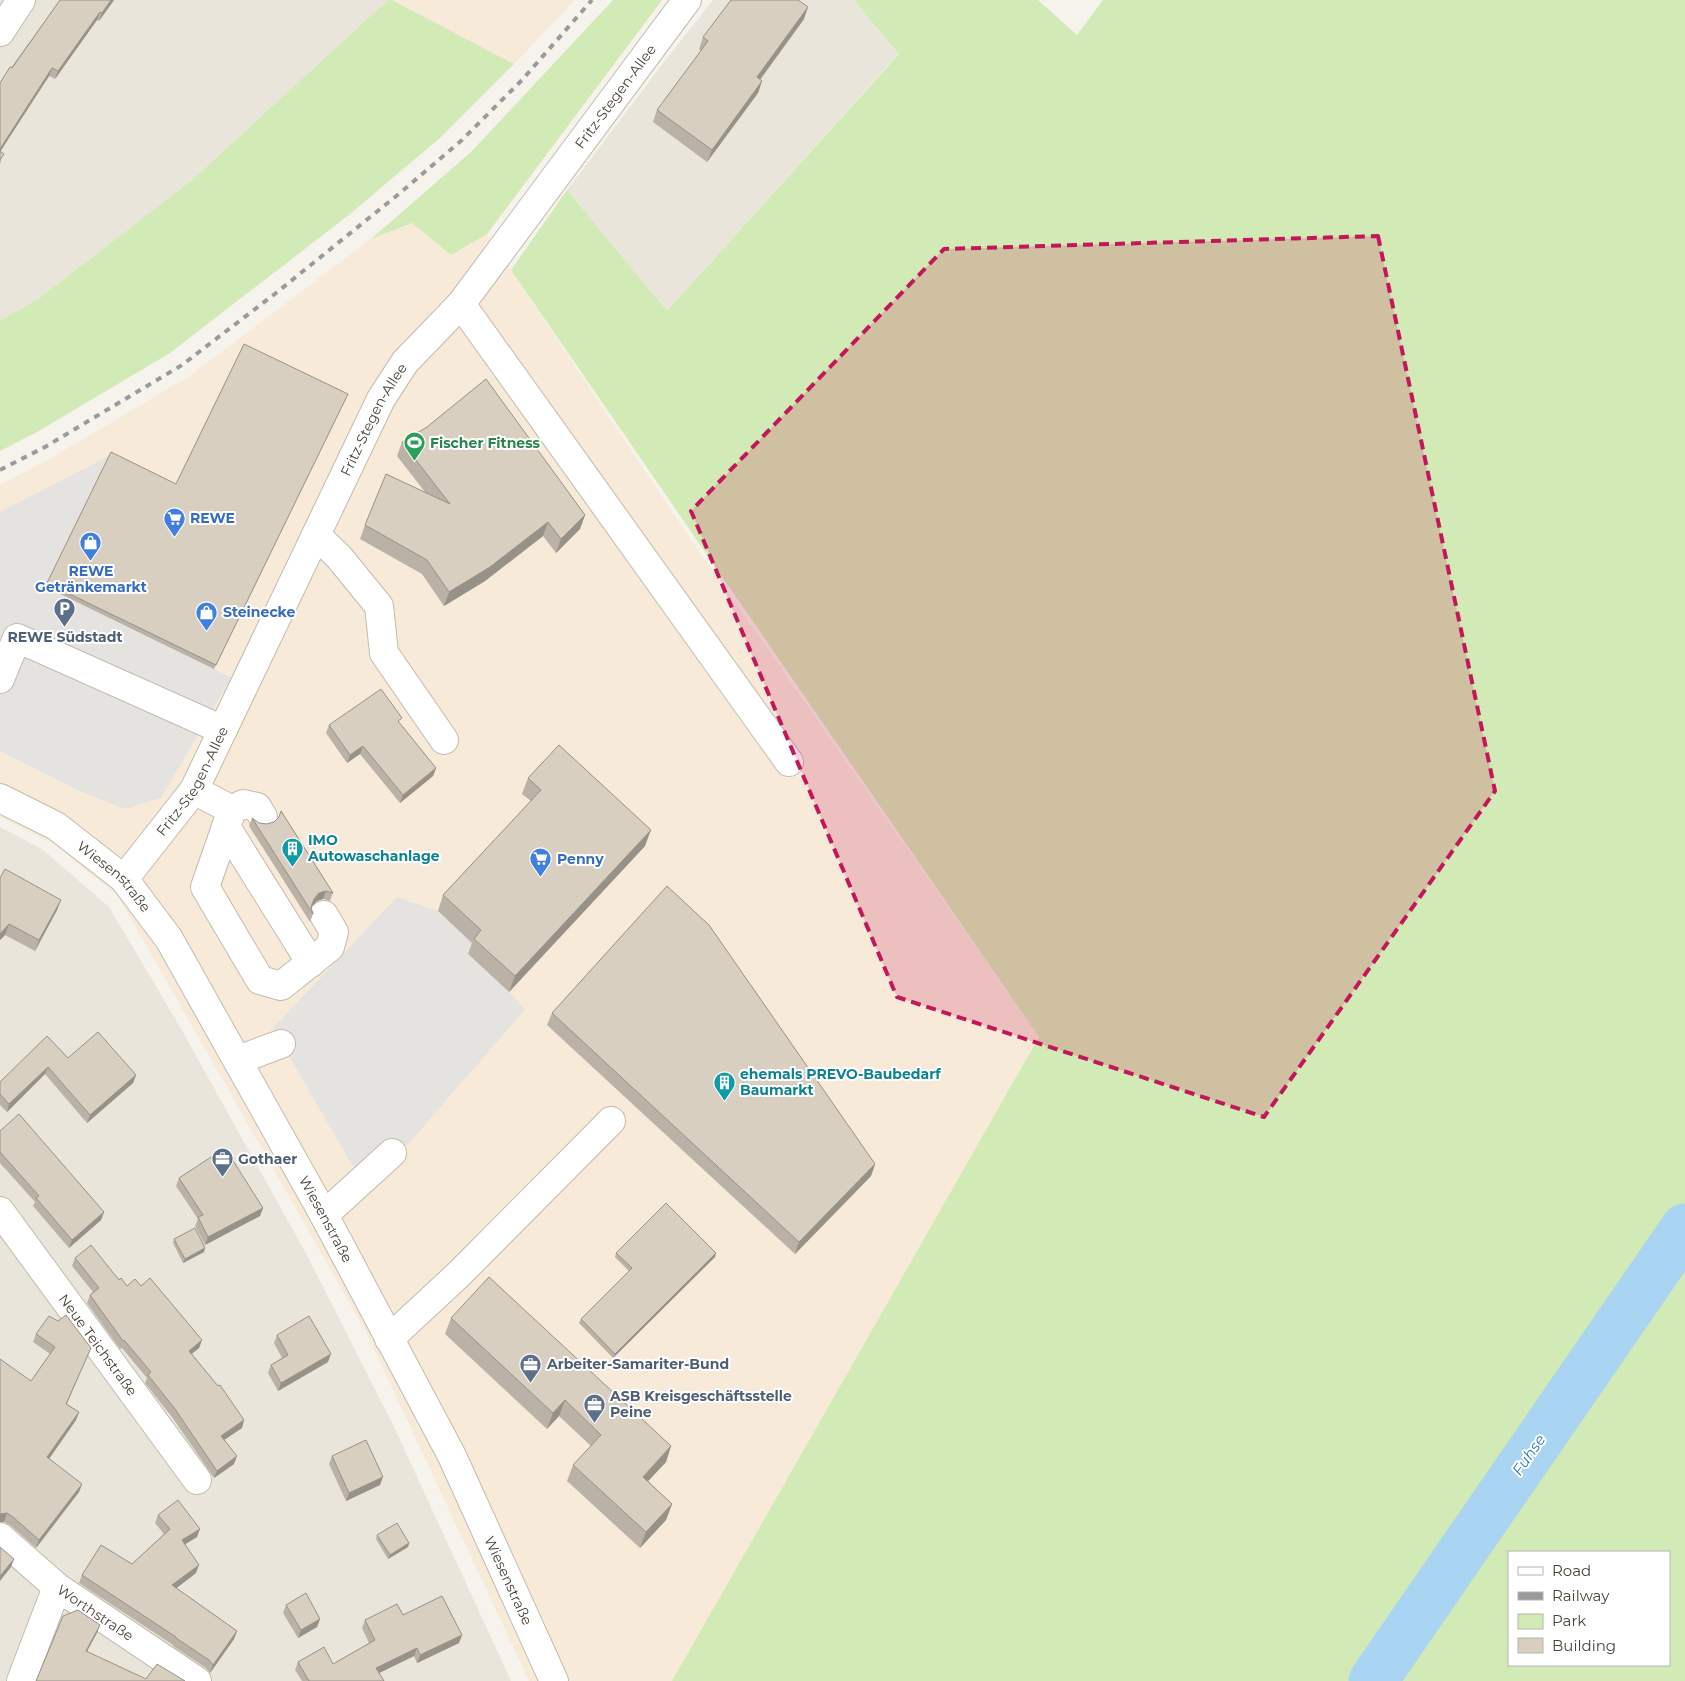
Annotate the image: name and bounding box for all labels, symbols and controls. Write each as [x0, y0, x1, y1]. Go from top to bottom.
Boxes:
street label: Fritz-Stegen-Allee [571, 41, 660, 152]
street label: Fritz-Stegen-Allee [336, 360, 411, 479]
sports icon: Fischer Fitness [402, 431, 426, 462]
place label: Fischer Fitness [430, 434, 541, 452]
supermarket icon: REWE [162, 506, 186, 537]
place label: REWE [190, 509, 235, 527]
shop icon: REWE Getränkemarkt [79, 531, 103, 562]
place label: REWE Getränkemarkt [35, 562, 147, 596]
parking icon: REWE Südstadt [53, 597, 77, 628]
shop icon: Steinecke [195, 600, 219, 631]
place label: Steinecke [223, 603, 295, 621]
place label: REWE Südstadt [8, 628, 122, 646]
street label: Fritz-Stegen-Allee [152, 723, 232, 840]
place label: IMO Autowaschanlage [307, 831, 440, 865]
building icon: IMO Autowaschanlage [280, 836, 304, 867]
street label: Wiesenstraße [74, 837, 155, 916]
supermarket icon: Penny [529, 847, 553, 878]
place label: Penny [557, 850, 604, 868]
place label: ehemals PREVO-Baubedarf Baumarkt [740, 1065, 941, 1099]
building icon: ehemals PREVO-Baubedarf Baumarkt [712, 1070, 736, 1101]
office icon: Gothaer [210, 1147, 234, 1178]
place label: Gothaer [238, 1150, 297, 1168]
street label: Wiesenstraße [295, 1173, 357, 1266]
street label: Neue Teichstraße [55, 1290, 141, 1399]
office icon: Arbeiter-Samariter-Bund [519, 1352, 543, 1383]
place label: Arbeiter-Samariter-Bund [546, 1355, 729, 1373]
place label: ASB Kreisgeschäftsstelle Peine [609, 1387, 792, 1421]
office icon: ASB Kreisgeschäftsstelle Peine [582, 1392, 606, 1423]
water label: Fuhse [1508, 1430, 1550, 1479]
street label: Wiesenstraße [480, 1533, 536, 1628]
legend [1508, 1551, 1670, 1666]
text: Road [1552, 1561, 1591, 1580]
street label: Worthstraße [54, 1581, 137, 1645]
text: Railway [1552, 1586, 1610, 1605]
text: Park [1552, 1611, 1586, 1630]
text: Building [1552, 1636, 1616, 1655]

